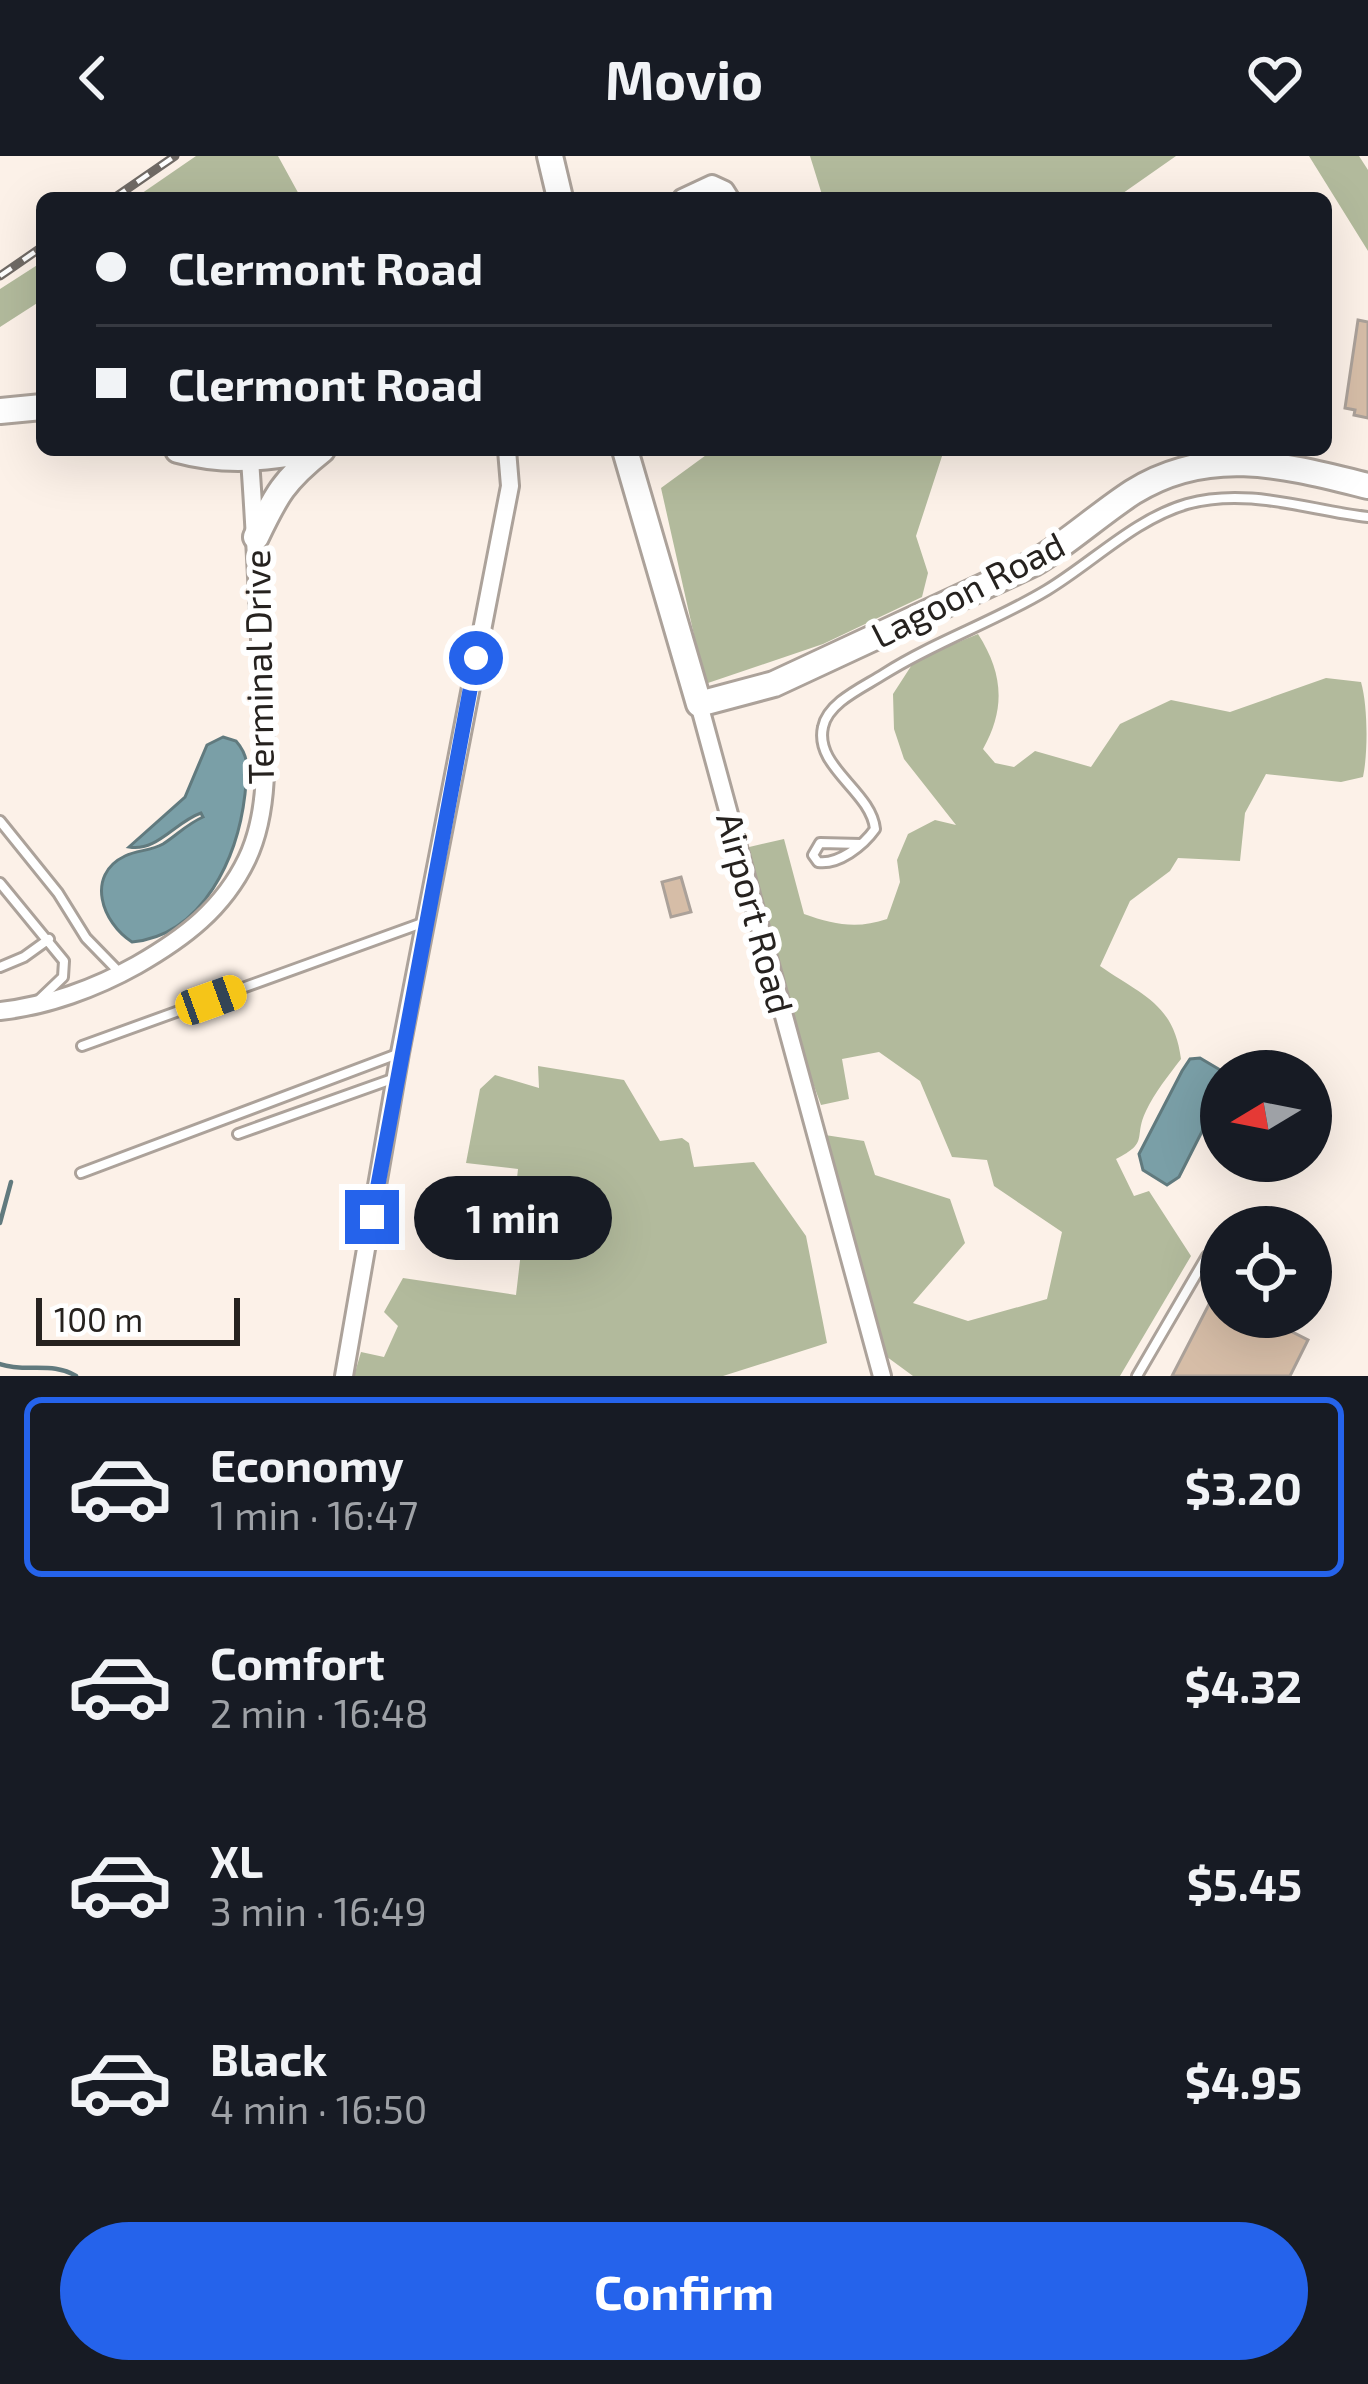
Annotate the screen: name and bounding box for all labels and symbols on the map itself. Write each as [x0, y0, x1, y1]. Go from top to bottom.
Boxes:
street label: Lagoon Road [864, 522, 1071, 656]
street label: Terminal Drive [234, 549, 281, 785]
route start [449, 631, 503, 685]
street label: Airport Road [709, 807, 804, 1018]
car [171, 971, 251, 1029]
north arrow [1200, 1050, 1332, 1182]
callout: 1 min [414, 1175, 612, 1259]
route end [345, 1190, 399, 1244]
scale bar [36, 1292, 240, 1345]

